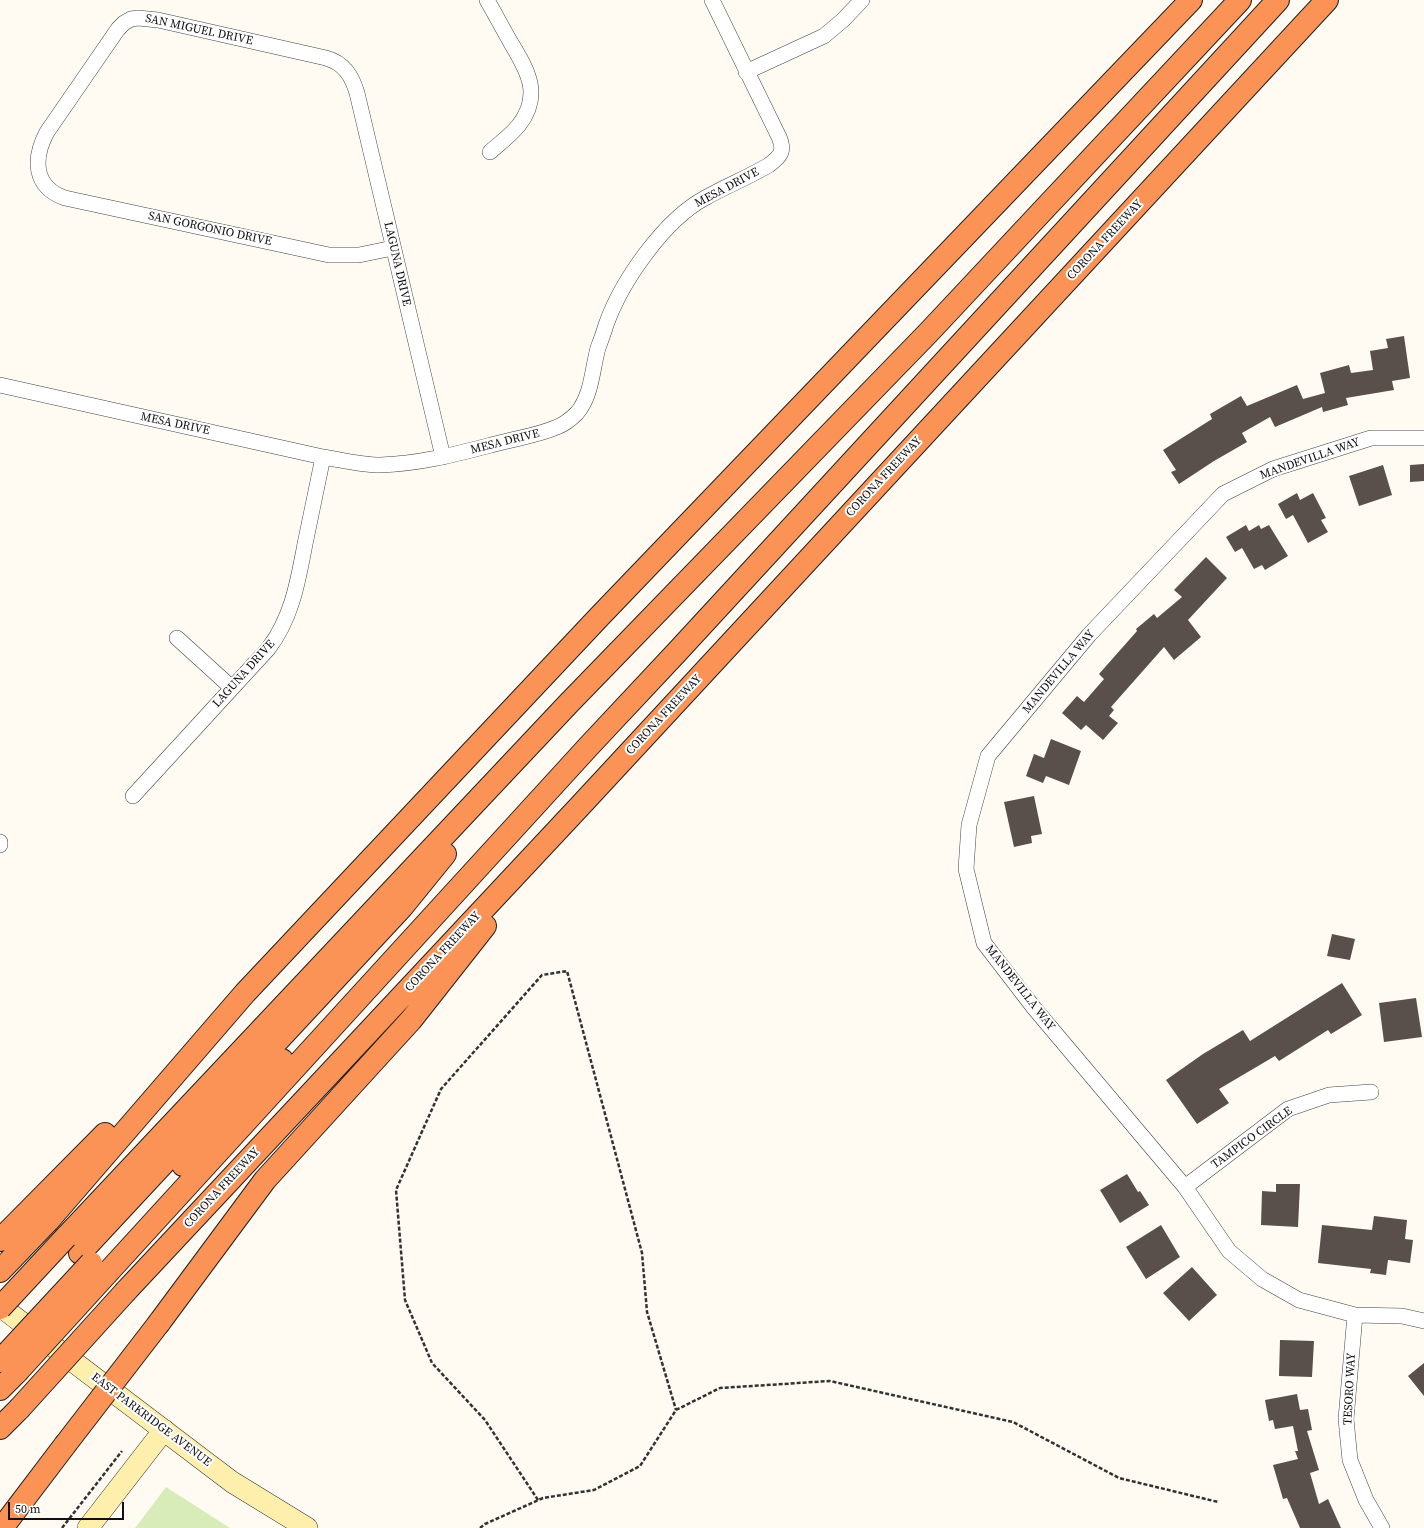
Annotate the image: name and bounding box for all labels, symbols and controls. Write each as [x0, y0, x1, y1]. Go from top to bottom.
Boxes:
street label: SAN MIGUEL DRIVE [144, 12, 254, 48]
street label: MESA DRIVE [693, 165, 761, 211]
street label: CORONA FREEWAY [1064, 197, 1146, 283]
street label: SAN GORGONIO DRIVE [147, 209, 273, 249]
street label: LAGUNA DRIVE [380, 220, 414, 308]
street label: MESA DRIVE [139, 410, 211, 438]
street label: MESA DRIVE [469, 426, 541, 458]
street label: CORONA FREEWAY [843, 434, 925, 520]
street label: MANDEVILLA WAY [1258, 435, 1362, 483]
street label: MANDEVILLA WAY [1020, 627, 1098, 717]
street label: LAGUNA DRIVE [210, 637, 278, 711]
street label: CORONA FREEWAY [623, 672, 705, 758]
street label: CORONA FREEWAY [402, 909, 484, 995]
street label: MANDEVILLA WAY [982, 942, 1058, 1034]
street label: TAMPICO CIRCLE [1209, 1104, 1295, 1172]
street label: CORONA FREEWAY [181, 1145, 263, 1231]
street label: TESORO WAY [1341, 1352, 1359, 1426]
street label: EAST PARKRIDGE AVENUE [88, 1370, 214, 1470]
scale bar [10, 1494, 126, 1520]
text: 50 m [15, 1501, 41, 1517]

